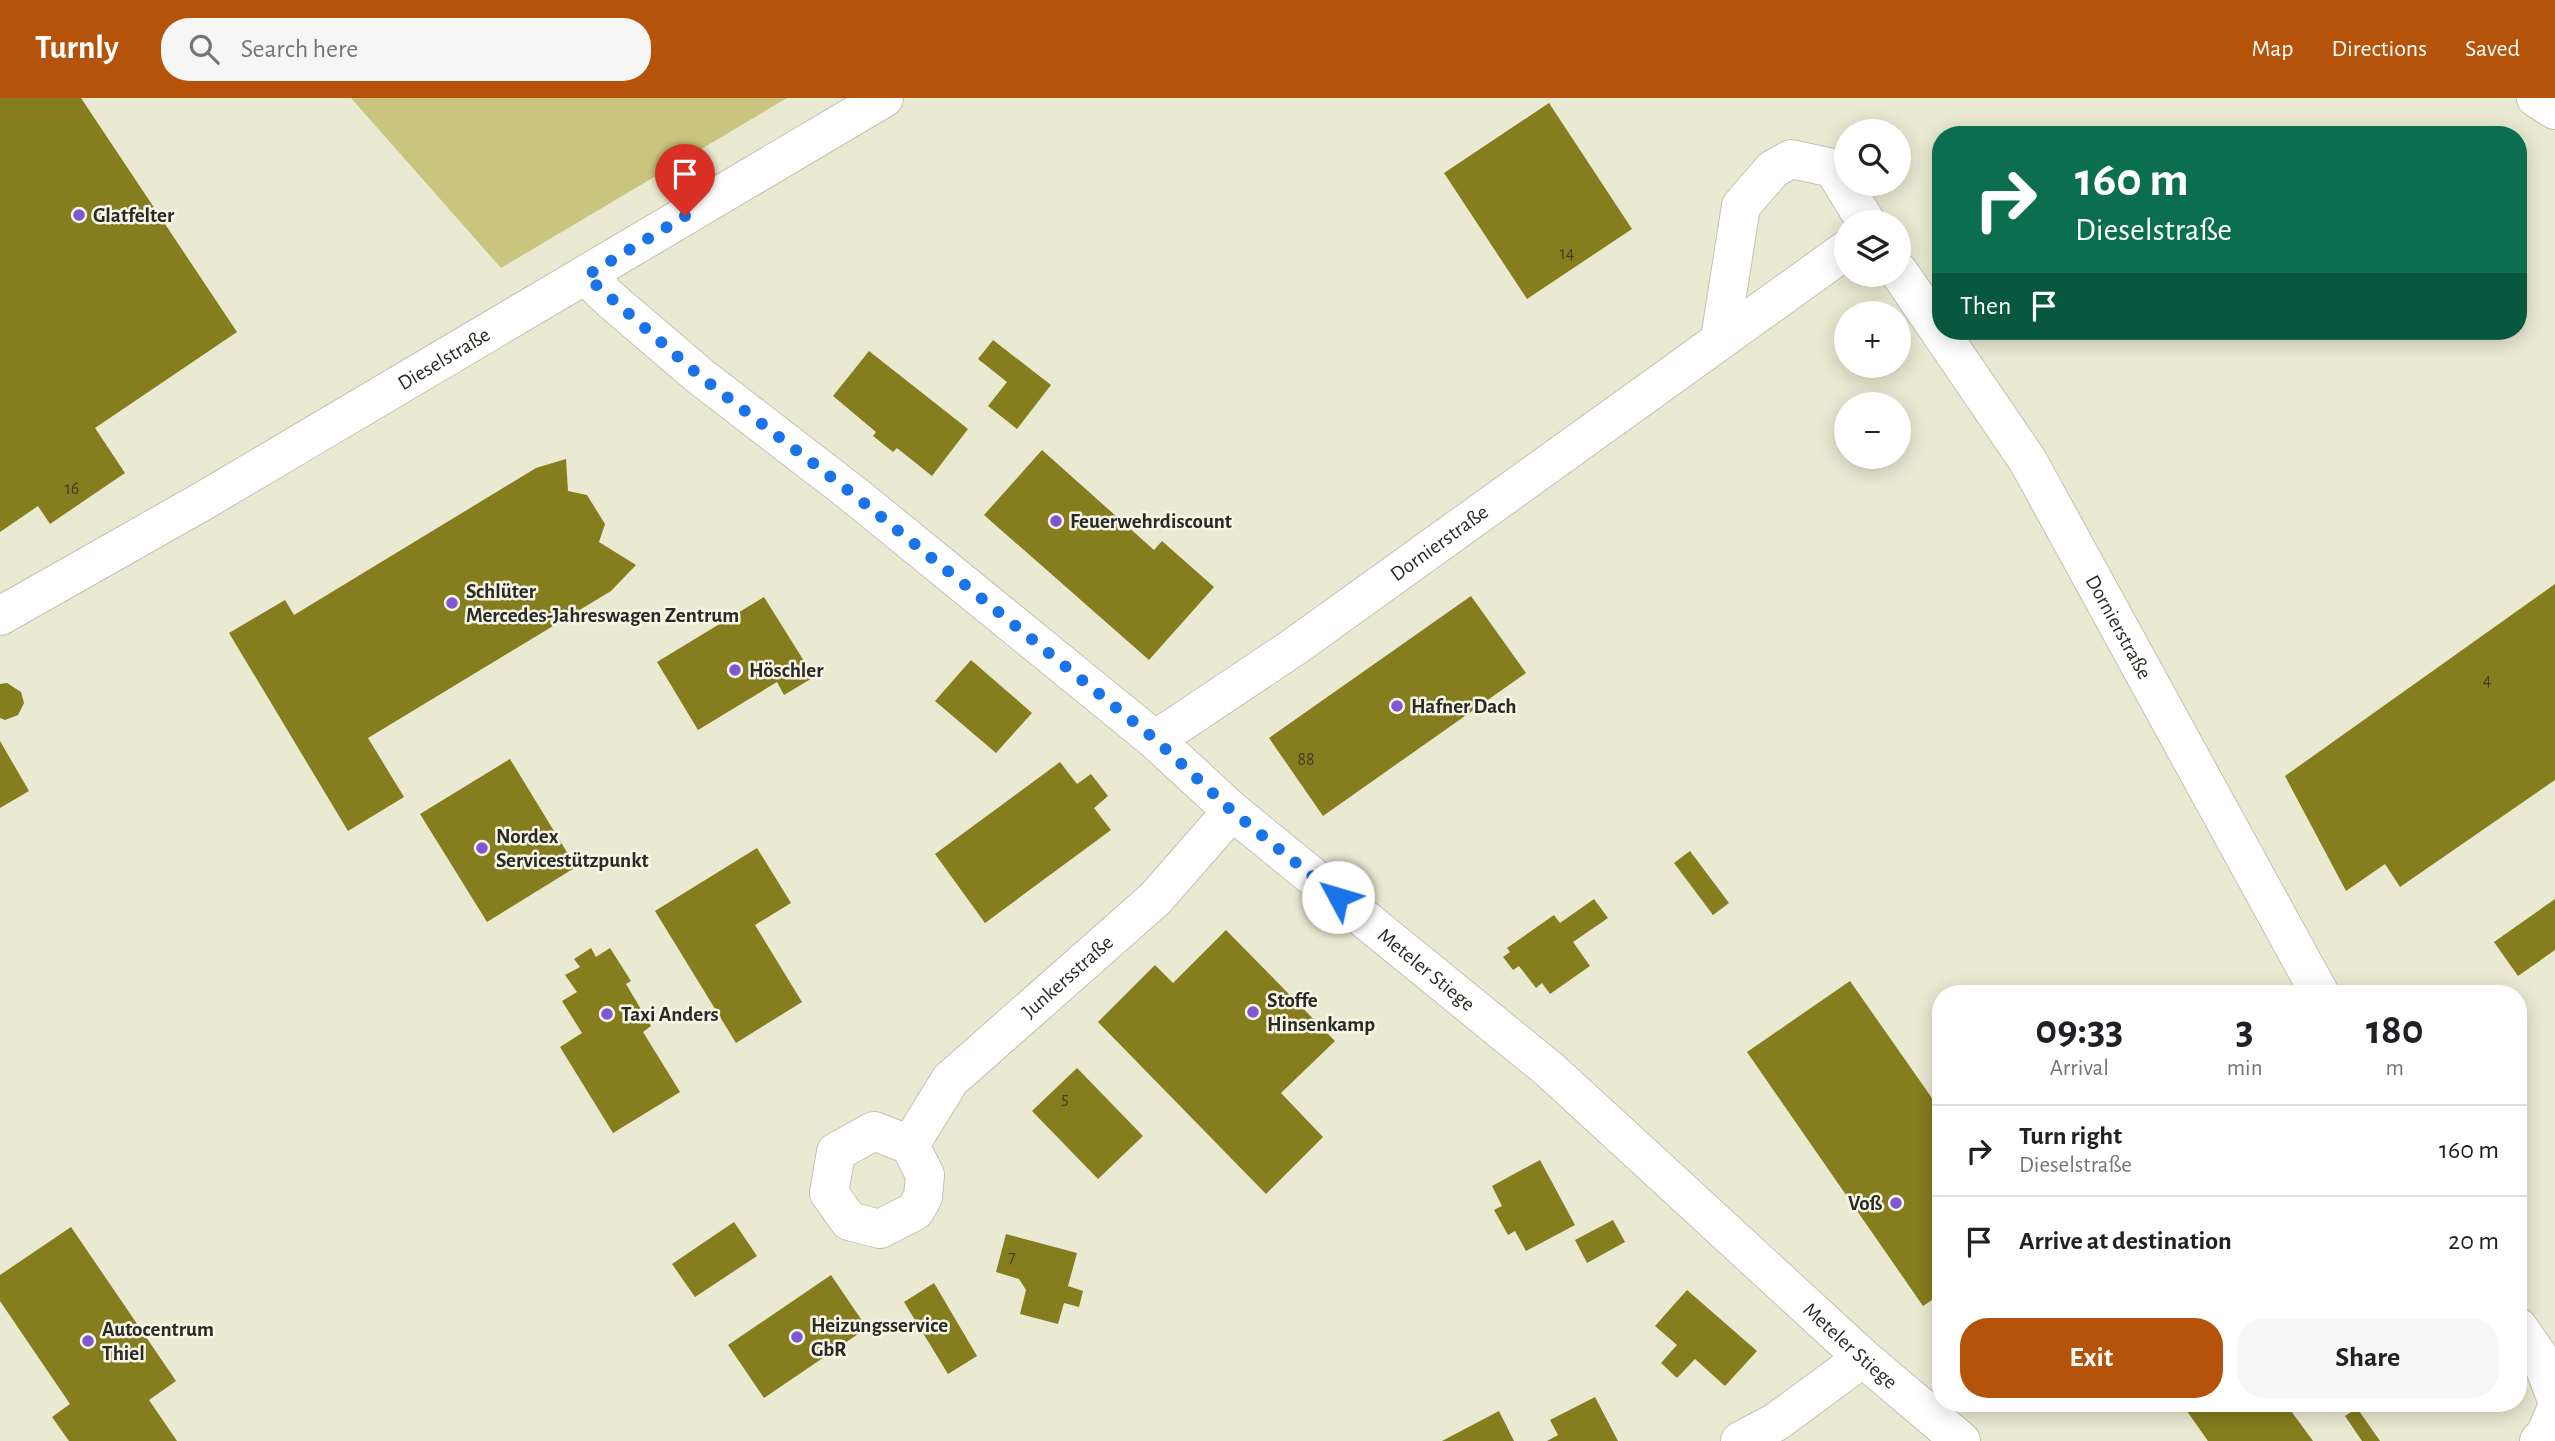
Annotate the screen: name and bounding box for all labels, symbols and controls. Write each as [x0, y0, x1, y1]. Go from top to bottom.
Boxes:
search box [161, 18, 651, 81]
icon: search [185, 30, 223, 68]
text: Turnly [35, 32, 119, 65]
text: Search here [241, 36, 358, 62]
text: Map [2251, 37, 2293, 61]
text: Directions [2331, 37, 2427, 61]
text: Saved [2465, 37, 2520, 61]
map controls [1834, 119, 1911, 469]
button: search [1834, 119, 1911, 196]
pin [655, 144, 715, 216]
icon: right [1960, 154, 2051, 245]
icon: arrive [666, 155, 704, 193]
text: 160 m [2075, 156, 2189, 205]
place label: Glatfelter [93, 205, 175, 226]
marker: Glatfelter [71, 207, 87, 223]
button: layers [1834, 210, 1911, 287]
text: Dieselstraße [2075, 214, 2232, 246]
house number: 14 [1560, 245, 1575, 263]
icon: arrive [2025, 287, 2063, 325]
text: Then [1960, 293, 2011, 319]
button: + [1834, 301, 1911, 378]
street label: Dieselstraße [394, 324, 494, 394]
button: − [1834, 392, 1911, 469]
house number: 16 [65, 480, 79, 498]
street label: Dornierstraße [1387, 501, 1492, 585]
place label: Feuerwehrdiscount [1070, 511, 1232, 532]
marker: Feuerwehrdiscount [1048, 513, 1064, 529]
street label: Dornierstraße [2082, 572, 2155, 683]
place label: Schlüter Mercedes-Jahreswagen Zentrum [466, 581, 739, 626]
marker: Schlüter Mercedes-Jahreswagen Zentrum [444, 595, 460, 611]
place label: Höschler [749, 660, 824, 681]
marker: Höschler [727, 662, 743, 678]
house number: 4 [2483, 672, 2492, 690]
place label: Hafner Dach [1411, 696, 1517, 717]
marker: Hafner Dach [1389, 698, 1405, 714]
house number: 88 [1297, 751, 1315, 769]
place label: Nordex Servicestützpunkt [496, 826, 649, 871]
marker: Nordex Servicestützpunkt [474, 840, 490, 856]
position arrow [1301, 860, 1375, 934]
street label: Meteler Stiege [1374, 924, 1479, 1015]
street label: Junkersstraße [1018, 931, 1117, 1022]
place label: Stoffe Hinsenkamp [1267, 990, 1375, 1035]
place label: Taxi Anders [621, 1004, 719, 1025]
marker: Stoffe Hinsenkamp [1245, 1004, 1261, 1020]
marker: Taxi Anders [599, 1006, 615, 1022]
text: 09:33 [2035, 1009, 2123, 1051]
text: 3 [2236, 1009, 2254, 1051]
text: 180 [2366, 1009, 2424, 1051]
text: Arrival [2050, 1057, 2109, 1080]
text: min [2227, 1057, 2263, 1080]
text: m [2386, 1057, 2404, 1080]
house number: 5 [1061, 1090, 1069, 1108]
text: Turn right [2019, 1123, 2122, 1149]
icon: right [1960, 1132, 1998, 1170]
text: 160 m [2439, 1137, 2499, 1163]
text: Dieselstraße [2019, 1154, 2132, 1177]
place label: Voß [1848, 1193, 1882, 1214]
marker: Voß [1888, 1195, 1904, 1211]
icon: arrive [1960, 1223, 1998, 1261]
text: Arrive at destination [2019, 1228, 2232, 1254]
text: 20 m [2448, 1228, 2499, 1254]
house number: 7 [1008, 1249, 1016, 1267]
street label: Meteler Stiege [1799, 1299, 1901, 1393]
place label: Heizungsservice GbR [811, 1315, 948, 1360]
button: Exit [1960, 1318, 2223, 1398]
button: Share [2237, 1318, 2499, 1398]
place label: Autocentrum Thiel [102, 1319, 214, 1364]
marker: Heizungsservice GbR [789, 1329, 805, 1345]
marker: Autocentrum Thiel [80, 1333, 96, 1349]

